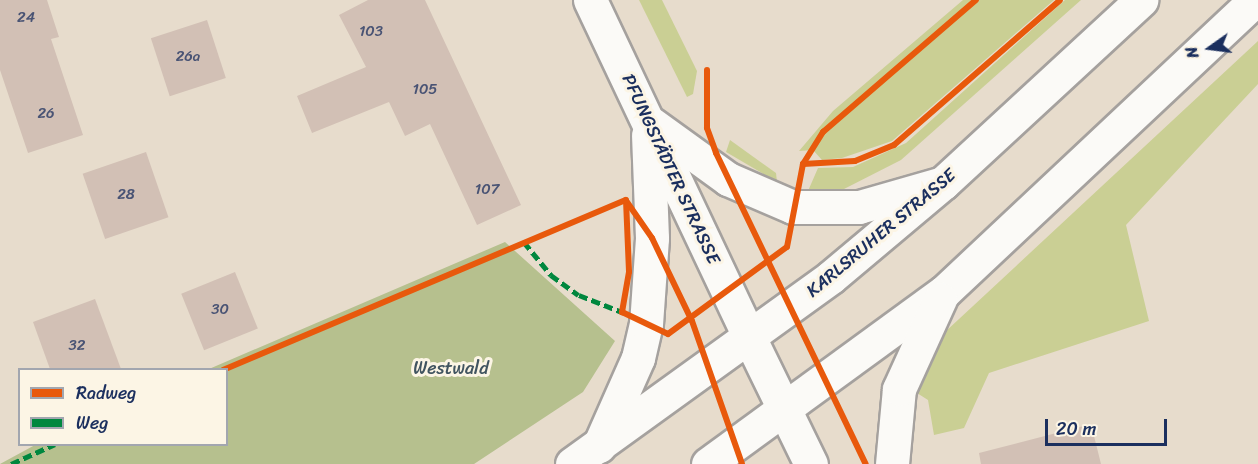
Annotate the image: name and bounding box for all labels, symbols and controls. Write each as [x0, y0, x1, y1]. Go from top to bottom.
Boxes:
house number: 24 [17, 9, 35, 27]
north arrow [1180, 18, 1240, 78]
house number: 103 [359, 23, 383, 41]
text: N [1177, 44, 1207, 61]
house number: 26a [176, 48, 200, 66]
street label: PFUNGSTÄDTER STRASSE [617, 71, 725, 267]
house number: 105 [412, 81, 438, 99]
house number: 26 [37, 105, 55, 123]
street label: KARLSRUHER STRASSE [801, 164, 961, 302]
house number: 107 [475, 181, 499, 199]
house number: 28 [117, 186, 135, 204]
house number: 30 [211, 301, 229, 319]
house number: 32 [69, 337, 85, 355]
park label: Westwald [413, 357, 489, 379]
legend [18, 368, 228, 446]
text: Radweg [76, 377, 136, 409]
text: Weg [76, 407, 108, 439]
scale bar [1048, 407, 1170, 445]
text: 20 m [1056, 413, 1096, 445]

